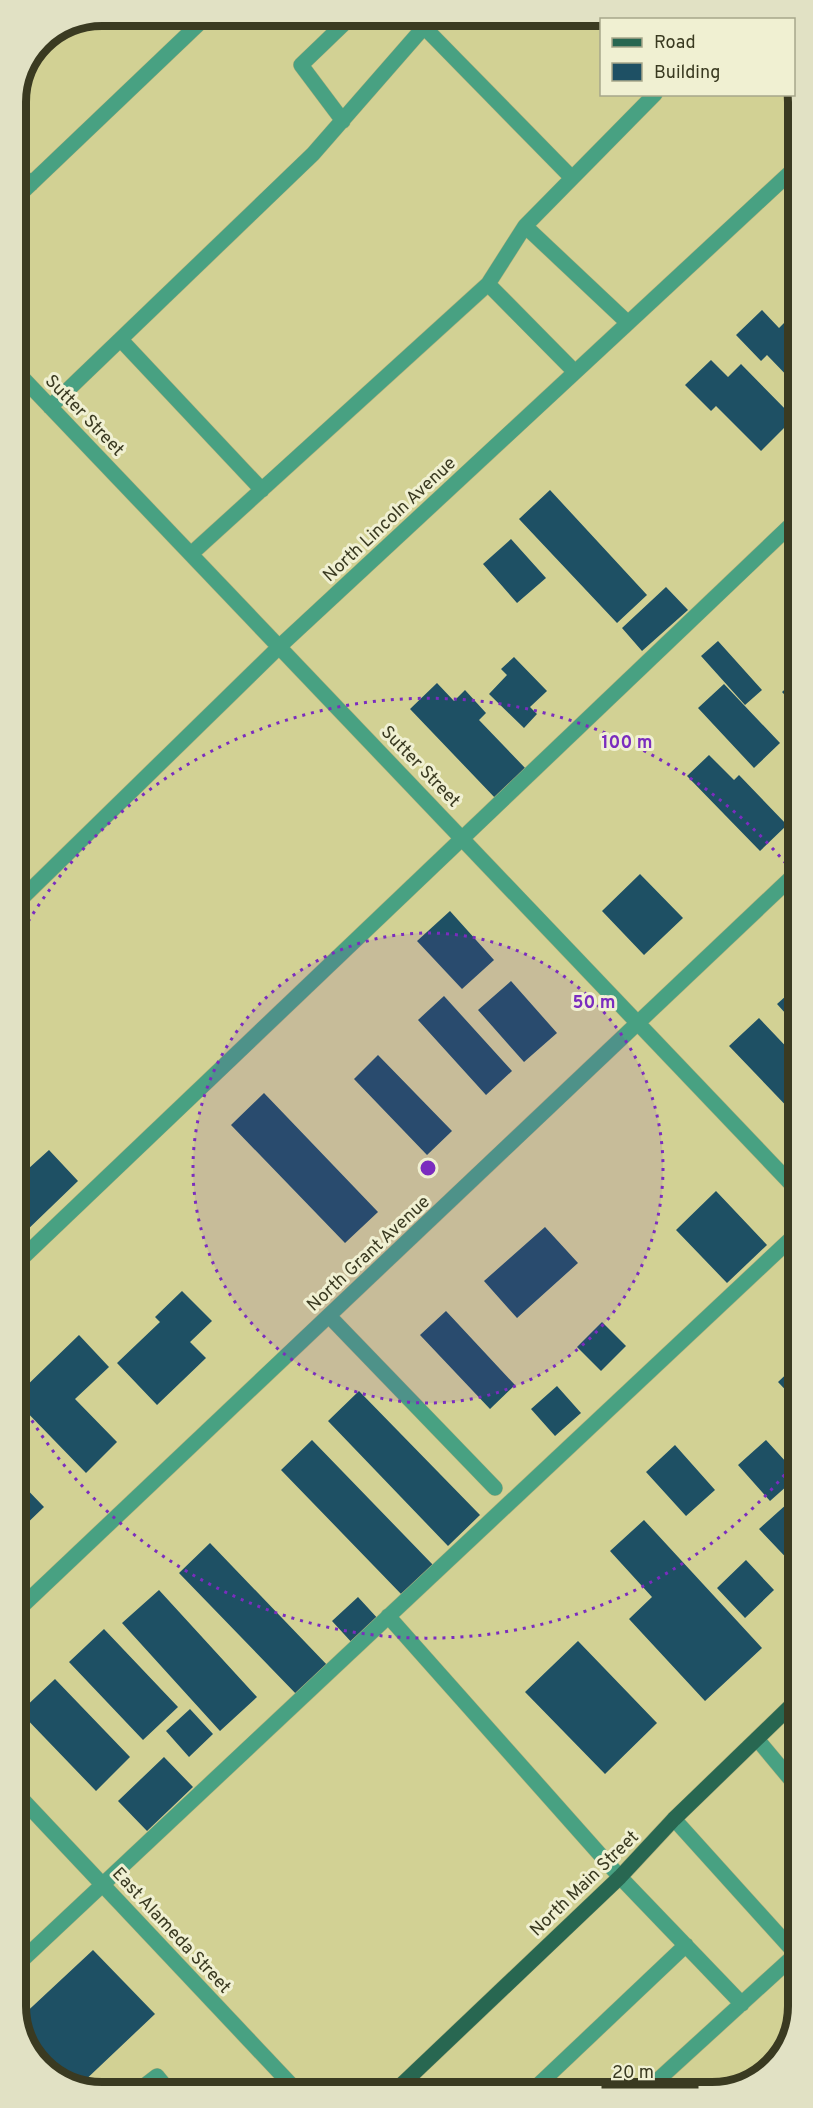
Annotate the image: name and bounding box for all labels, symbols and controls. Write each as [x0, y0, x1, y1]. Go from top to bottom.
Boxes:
legend [600, 18, 795, 96]
text: Road [654, 32, 696, 55]
text: Building [654, 62, 720, 85]
street label: Sutter Street [39, 370, 129, 462]
street label: North Lincoln Avenue [319, 452, 461, 588]
street label: Sutter Street [375, 721, 465, 813]
text: 100 m [601, 732, 653, 755]
text: 50 m [572, 992, 616, 1015]
centre of rings [418, 1158, 438, 1178]
street label: North Grant Avenue [303, 1191, 435, 1317]
street label: North Main Street [526, 1826, 644, 1942]
street label: East Alameda Street [106, 1863, 235, 1999]
scale bar [603, 2051, 698, 2089]
text: 20 m [612, 2062, 654, 2085]

